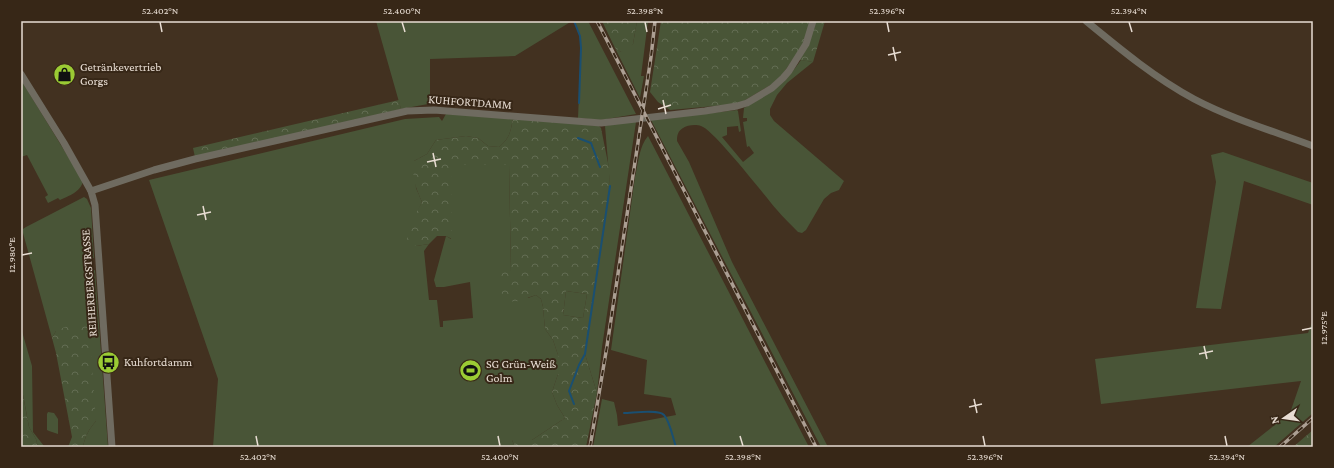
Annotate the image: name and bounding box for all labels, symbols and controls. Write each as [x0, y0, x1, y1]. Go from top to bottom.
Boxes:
text: 52.402°N [142, 5, 179, 16]
text: 52.400°N [383, 5, 421, 16]
text: 52.398°N [627, 5, 664, 16]
text: 52.396°N [869, 5, 905, 16]
text: 52.394°N [1111, 5, 1148, 16]
place label: Getränkevertrieb Gorgs [80, 60, 162, 88]
shop icon: Getränkevertrieb Gorgs [51, 61, 77, 87]
street label: KUHFORTDAMM [428, 92, 512, 112]
street label: REIHERBERGSTRASSE [78, 228, 100, 337]
text: 12.980°E [6, 237, 17, 273]
text: 12.975°E [1318, 311, 1329, 345]
bus stop icon: Kuhfortdamm [96, 349, 122, 375]
place label: Kuhfortdamm [124, 355, 193, 369]
place label: SG Grün-Weiß Golm [486, 357, 556, 385]
sports icon: SG Grün-Weiß Golm [458, 358, 484, 384]
north arrow [1264, 398, 1304, 438]
text: N [1267, 415, 1281, 425]
text: 52.402°N [240, 451, 277, 462]
text: 52.400°N [481, 451, 519, 462]
text: 52.398°N [725, 451, 762, 462]
text: 52.396°N [967, 451, 1003, 462]
text: 52.394°N [1209, 451, 1246, 462]

